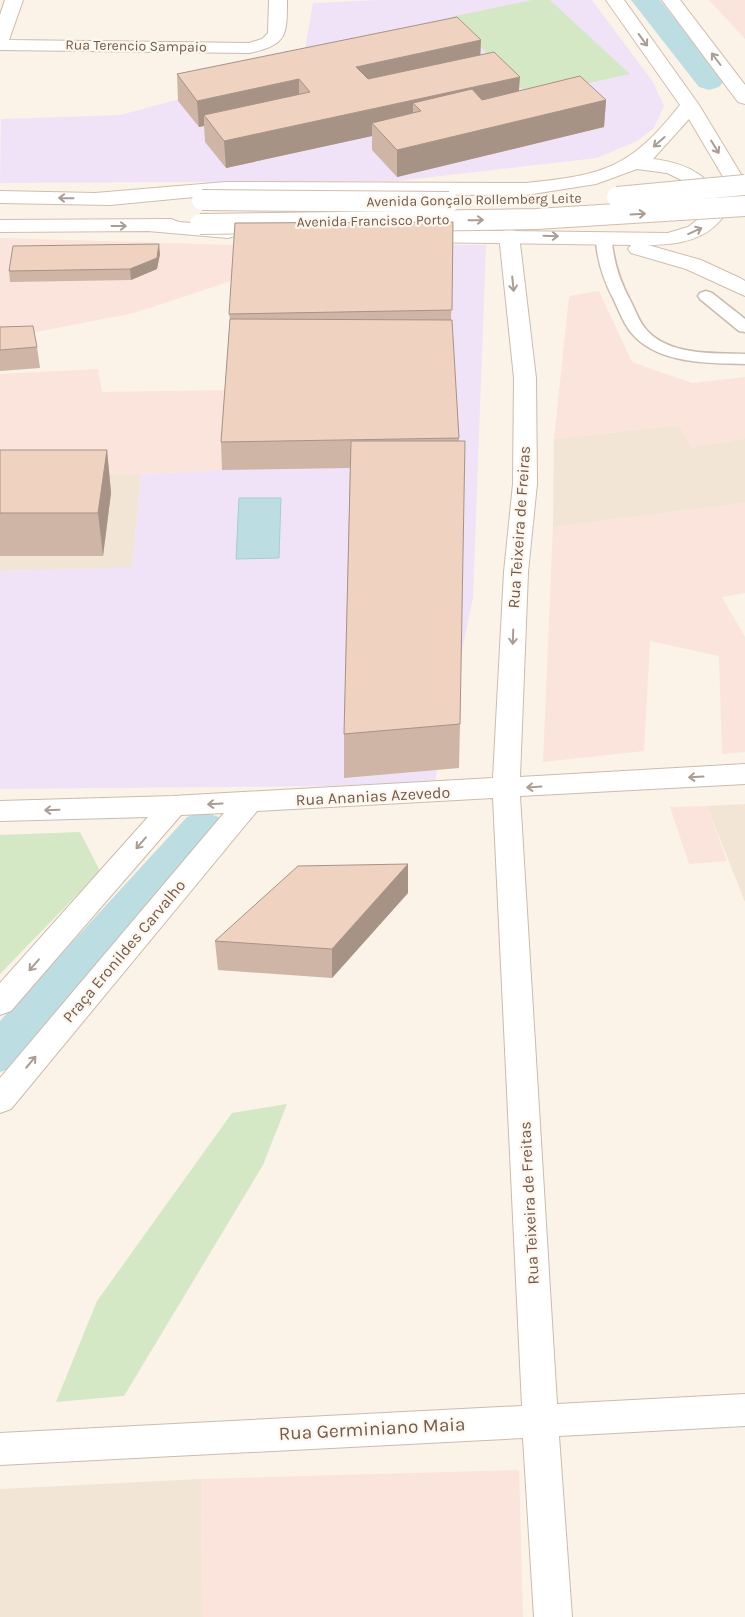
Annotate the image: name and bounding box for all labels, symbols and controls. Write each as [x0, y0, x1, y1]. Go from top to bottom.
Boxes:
one-way arrow [638, 32, 649, 46]
street label: Rua Terencio Sampaio [65, 36, 207, 56]
one-way arrow [710, 53, 721, 66]
one-way arrow [652, 136, 665, 147]
one-way arrow [711, 139, 721, 153]
street label: Avenida Gonçalo Rollemberg Leite [366, 190, 582, 210]
one-way arrow [58, 194, 74, 203]
one-way arrow [630, 210, 646, 219]
street label: Avenida Francisco Porto [296, 211, 450, 231]
one-way arrow [468, 215, 484, 225]
one-way arrow [110, 221, 126, 231]
one-way arrow [687, 226, 702, 235]
one-way arrow [543, 232, 559, 241]
one-way arrow [508, 275, 518, 291]
street label: Rua Teixeira de Freiras [504, 445, 534, 609]
one-way arrow [508, 629, 517, 645]
one-way arrow [689, 773, 705, 782]
street label: Rua Ananias Azevedo [295, 782, 451, 810]
one-way arrow [526, 783, 542, 792]
one-way arrow [207, 799, 223, 808]
one-way arrow [44, 805, 60, 815]
one-way arrow [135, 836, 147, 849]
street label: Praça Eronildes Carvalho [59, 876, 189, 1026]
one-way arrow [28, 958, 40, 971]
one-way arrow [26, 1056, 37, 1069]
street label: Rua Teixeira de Freitas [515, 1121, 543, 1285]
street label: Rua Germiniano Maia [278, 1413, 466, 1445]

